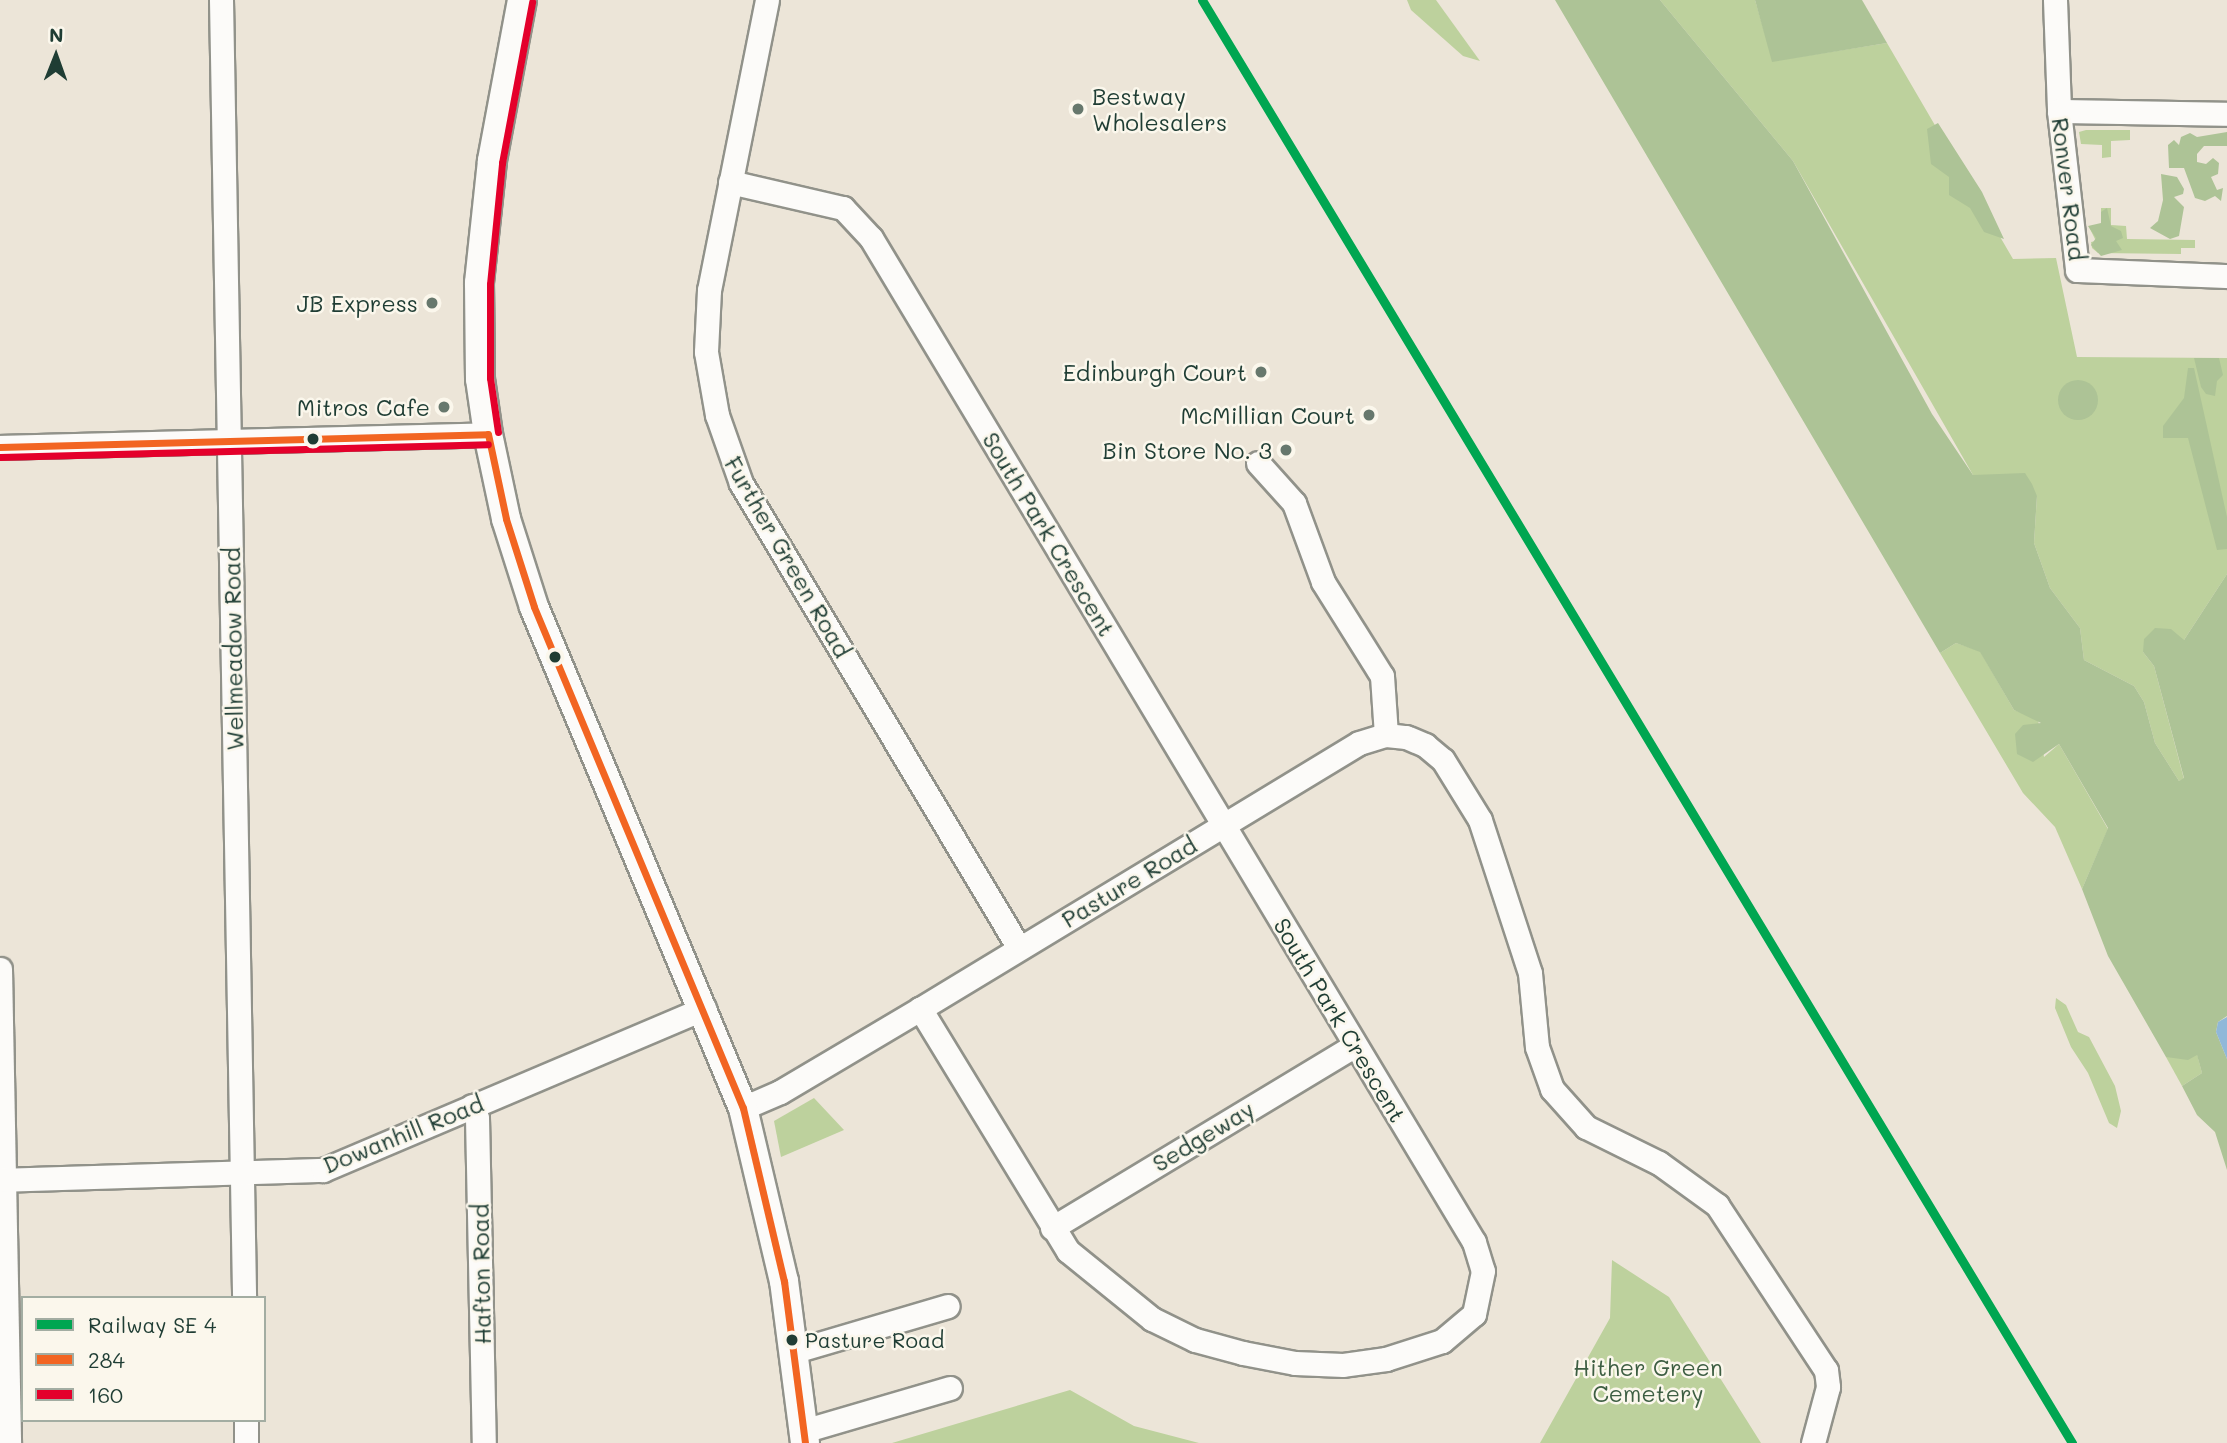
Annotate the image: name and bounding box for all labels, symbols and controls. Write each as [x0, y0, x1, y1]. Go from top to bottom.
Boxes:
north arrow [21, 21, 91, 91]
text: N [49, 22, 64, 47]
place label: Bestway Wholesalers [1092, 82, 1227, 136]
marker: Bestway Wholesalers [1070, 101, 1086, 117]
street label: Ronver Road [2047, 116, 2091, 262]
place label: JB Express [297, 289, 418, 317]
marker: JB Express [424, 295, 440, 311]
place label: Edinburgh Court [1063, 358, 1247, 386]
marker: Edinburgh Court [1253, 364, 1269, 380]
place label: Mitros Cafe [297, 393, 430, 421]
marker: Mitros Cafe [436, 399, 452, 415]
place label: McMillian Court [1180, 401, 1355, 429]
marker: McMillian Court [1361, 407, 1377, 423]
street label: South Park Crescent [977, 427, 1121, 641]
unlabelled marker [306, 432, 320, 446]
place label: Bin Store No. 3 [1102, 436, 1272, 464]
marker: Bin Store No. 3 [1278, 442, 1294, 458]
street label: Further Green Road [719, 452, 857, 662]
street label: Wellmeadow Road [217, 547, 249, 751]
unlabelled marker [548, 650, 562, 664]
street label: Pasture Road [1056, 831, 1202, 933]
street label: South Park Crescent [1268, 913, 1412, 1127]
street label: Dowanhill Road [319, 1089, 487, 1179]
street label: Sedgeway [1147, 1095, 1259, 1177]
street label: Hafton Road [466, 1203, 496, 1345]
legend [21, 1296, 266, 1422]
text: Railway SE 4 [88, 1311, 216, 1338]
place label: Pasture Road [805, 1327, 944, 1353]
marker: Pasture Road [785, 1333, 799, 1347]
text: 284 [88, 1346, 125, 1373]
park label: Hither Green Cemetery [1573, 1353, 1723, 1407]
text: 160 [88, 1381, 123, 1408]

